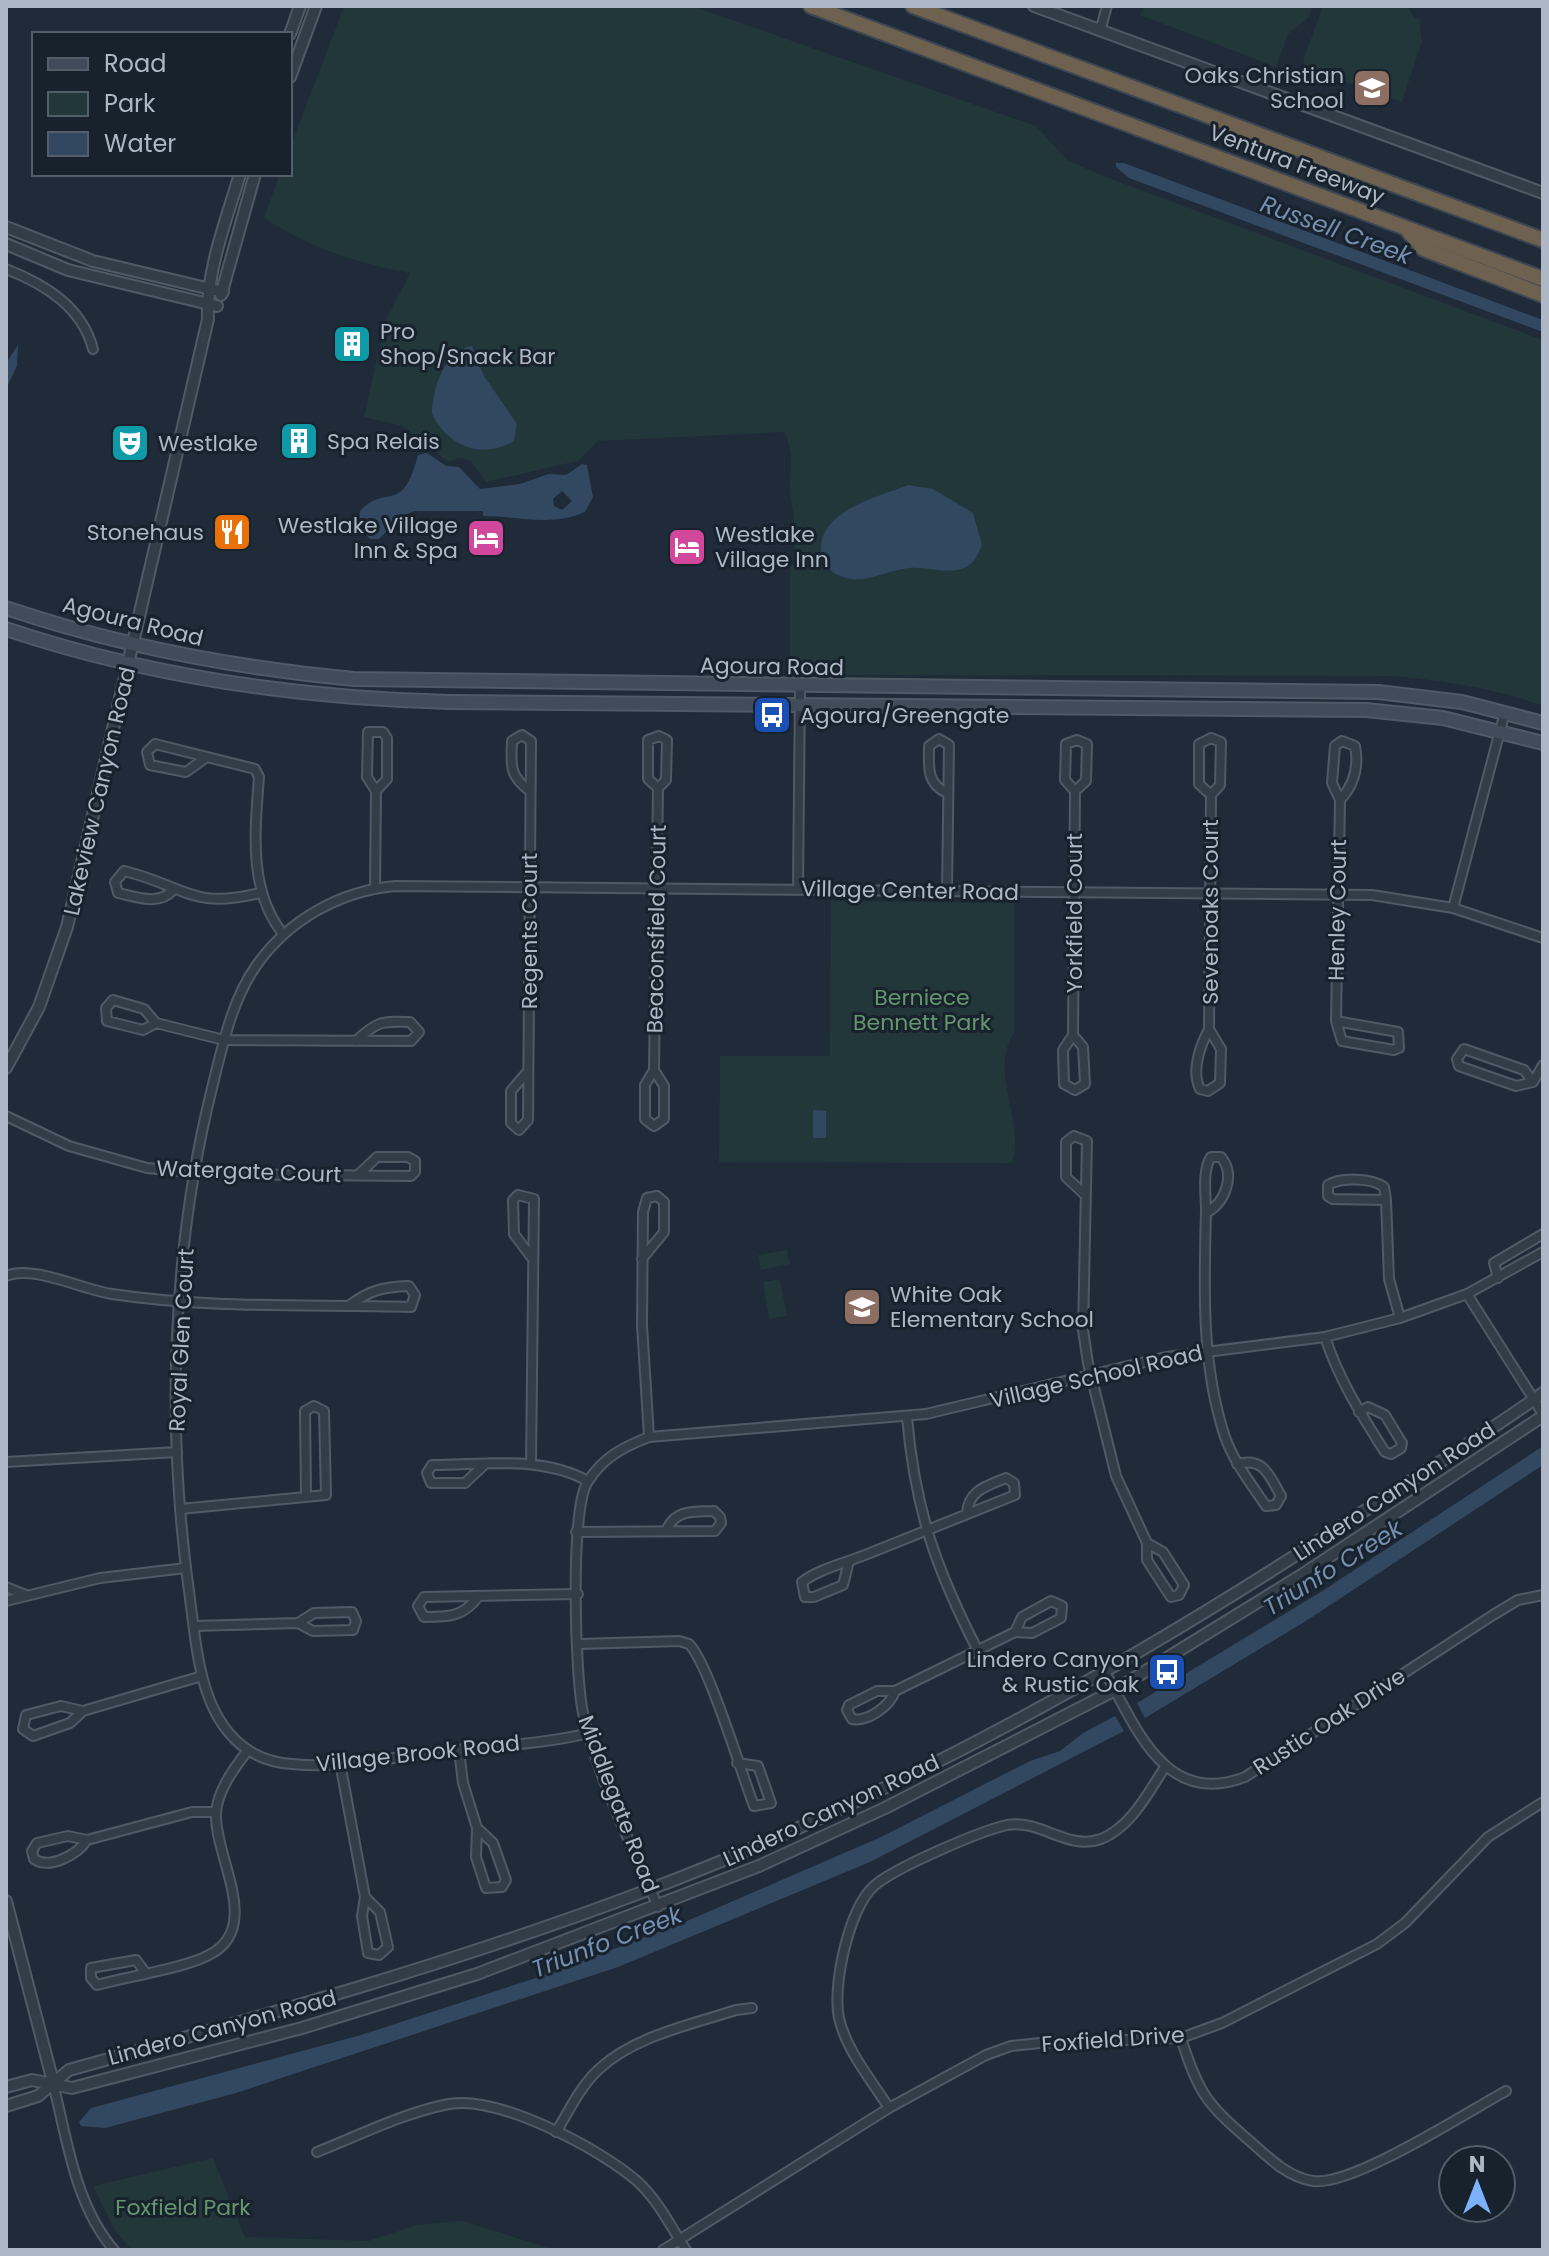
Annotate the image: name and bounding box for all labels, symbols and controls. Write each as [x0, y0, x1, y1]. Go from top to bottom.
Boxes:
legend [32, 32, 292, 176]
text: Road [104, 47, 166, 80]
place label: Oaks Christian School [1185, 60, 1344, 116]
school or university icon: Oaks Christian School [1351, 67, 1393, 109]
text: Park [104, 87, 156, 120]
street label: Ventura Freeway [1205, 117, 1390, 212]
text: Water [104, 127, 176, 160]
water label: Russell Creek [1256, 187, 1418, 273]
place label: Pro Shop/Snack Bar [380, 316, 555, 372]
building icon: Pro Shop/Snack Bar [331, 323, 373, 365]
building icon: Spa Relais [278, 420, 320, 462]
theatre icon: Westlake [109, 422, 151, 464]
place label: Spa Relais [327, 426, 440, 457]
place label: Westlake [158, 428, 258, 459]
place label: Westlake Village Inn & Spa [278, 510, 458, 566]
restaurant icon: Stonehaus [211, 511, 253, 553]
place label: Stonehaus [87, 517, 204, 548]
hotel icon: Westlake Village Inn & Spa [465, 517, 507, 559]
place label: Westlake Village Inn [715, 519, 829, 575]
hotel icon: Westlake Village Inn [666, 526, 708, 568]
street label: Agoura Road [59, 589, 206, 654]
street label: Agoura Road [700, 650, 844, 683]
street label: Lakeview Canyon Road [56, 664, 143, 918]
bus stop icon: Agoura/Greengate [751, 694, 793, 736]
place label: Agoura/Greengate [800, 700, 1010, 731]
street label: Sevenoaks Court [1195, 819, 1226, 1005]
street label: Beaconsfield Court [639, 824, 674, 1034]
street label: Yorkfield Court [1059, 833, 1090, 993]
street label: Henley Court [1321, 839, 1354, 981]
street label: Regents Court [514, 853, 545, 1009]
street label: Village Center Road [801, 873, 1019, 908]
park label: Berniece Bennett Park [853, 982, 992, 1038]
street label: Watergate Court [156, 1153, 342, 1190]
street label: Royal Glen Court [161, 1248, 202, 1432]
place label: White Oak Elementary School [890, 1279, 1094, 1335]
school or university icon: White Oak Elementary School [841, 1286, 883, 1328]
street label: Village School Road [987, 1337, 1206, 1416]
street label: Lindero Canyon Road [1287, 1414, 1501, 1568]
water label: Triunfo Creek [1257, 1511, 1410, 1624]
place label: Lindero Canyon & Rustic Oak [967, 1644, 1140, 1700]
bus stop icon: Lindero Canyon & Rustic Oak [1146, 1651, 1188, 1693]
street label: Rustic Oak Drive [1247, 1660, 1412, 1782]
street label: Middlegate Road [570, 1711, 667, 1897]
street label: Village Brook Road [315, 1727, 521, 1780]
street label: Lindero Canyon Road [718, 1747, 944, 1874]
water label: Triunfo Creek [527, 1897, 688, 1985]
street label: Lindero Canyon Road [105, 1982, 340, 2073]
street label: Foxfield Drive [1040, 2019, 1186, 2060]
north arrow [1437, 2144, 1517, 2224]
text: N [1469, 2149, 1485, 2180]
park label: Foxfield Park [115, 2192, 251, 2223]

